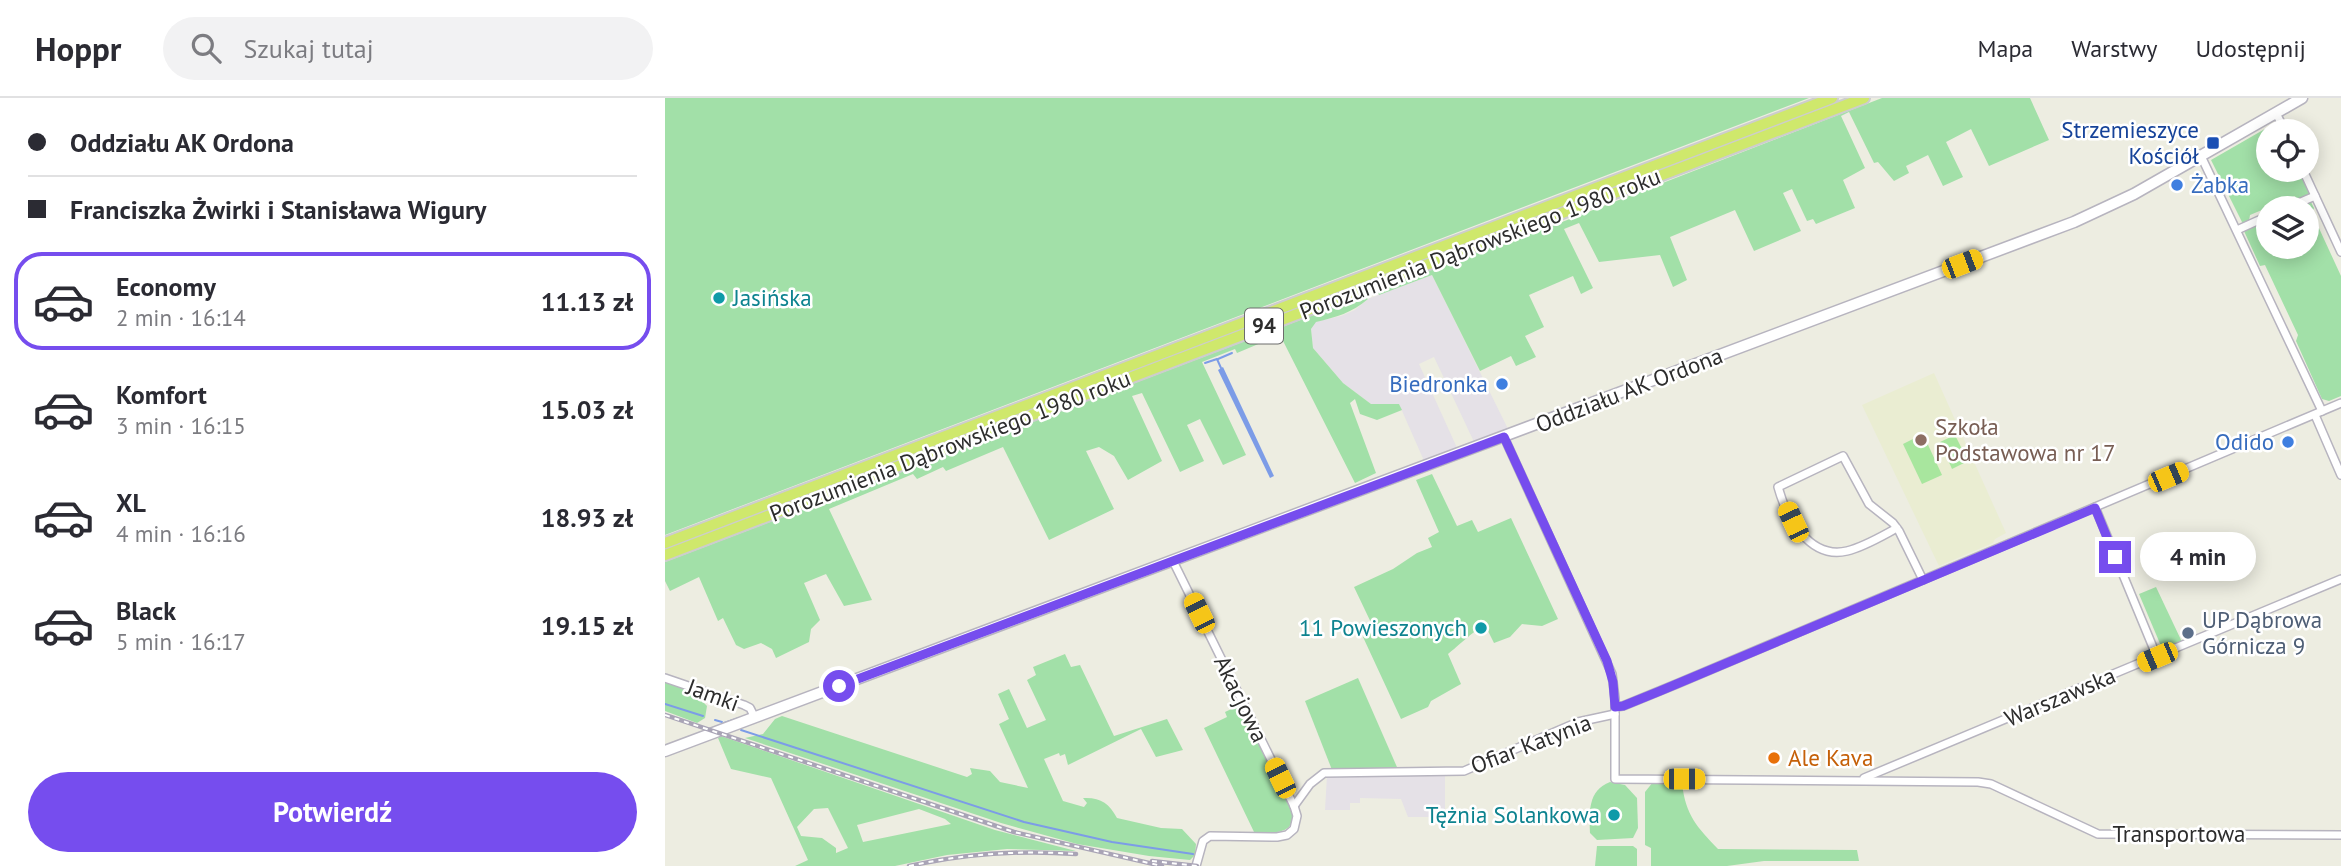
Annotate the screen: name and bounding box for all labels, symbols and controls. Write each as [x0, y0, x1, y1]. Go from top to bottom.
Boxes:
search box [163, 17, 653, 80]
text: Hoppr [35, 27, 121, 70]
icon: search [187, 29, 225, 67]
text: Szukaj tutaj [243, 32, 374, 65]
text: Mapa [1978, 33, 2033, 64]
text: Warstwy [2071, 33, 2157, 64]
text: Udostępnij [2195, 33, 2306, 64]
place label: Strzemieszyce Kościół [2061, 115, 2199, 170]
map controls [2256, 119, 2319, 259]
button: locate [2256, 119, 2319, 182]
text: Oddziału AK Ordona [70, 126, 294, 159]
marker: Strzemieszyce Kościół [2205, 135, 2221, 151]
street label: Porozumienia Dąbrowskiego 1980 roku [1295, 161, 1664, 326]
place label: Żabka [2191, 170, 2249, 199]
marker: Żabka [2169, 177, 2185, 193]
text: Franciszka Żwirki i Stanisława Wigury [70, 193, 487, 226]
button: layers [2256, 196, 2319, 259]
car [1939, 247, 1986, 281]
icon: car [32, 270, 95, 333]
text: Economy [116, 270, 216, 303]
place label: Jasińska [732, 283, 812, 312]
text: 11.13 zł [541, 285, 633, 318]
marker: Jasińska [711, 290, 727, 306]
text: 2 min · 16:14 [116, 303, 246, 332]
road number: 94 [1245, 308, 1283, 344]
street label: Oddziału AK Ordona [1531, 341, 1726, 439]
street label: Porozumienia Dąbrowskiego 1980 roku [765, 363, 1134, 528]
place label: Biedronka [1389, 369, 1488, 398]
marker: Biedronka [1494, 376, 1510, 392]
icon: car [32, 378, 95, 441]
text: Komfort [116, 378, 207, 411]
text: 15.03 zł [541, 393, 633, 426]
text: 3 min · 16:15 [116, 411, 246, 440]
place label: Szkoła Podstawowa nr 17 [1935, 412, 2115, 467]
place label: Odido [2215, 427, 2274, 456]
marker: Szkoła Podstawowa nr 17 [1913, 432, 1929, 448]
marker: Odido [2280, 434, 2296, 450]
car [2145, 459, 2192, 495]
icon: car [32, 486, 95, 549]
text: XL [116, 486, 146, 519]
car [1775, 499, 1812, 545]
text: 18.93 zł [541, 501, 633, 534]
text: 4 min · 16:16 [116, 519, 246, 548]
callout: 4 min [2139, 532, 2255, 582]
route end [2099, 541, 2131, 573]
text: 4 min [2170, 542, 2226, 571]
car [1181, 590, 1218, 636]
icon: car [32, 594, 95, 657]
text: Black [116, 594, 176, 627]
place label: UP Dąbrowa Górnicza 9 [2202, 605, 2322, 660]
text: 19.15 zł [541, 609, 633, 642]
place label: 11 Powieszonych [1299, 613, 1467, 642]
marker: 11 Powieszonych [1473, 620, 1489, 636]
marker: UP Dąbrowa Górnicza 9 [2180, 625, 2196, 641]
text: 5 min · 16:17 [116, 627, 246, 656]
car [2134, 639, 2181, 675]
street label: Akacjowa [1208, 651, 1275, 747]
street label: Warszawska [2000, 660, 2120, 733]
route start [823, 670, 855, 702]
street label: Jamki [682, 671, 743, 717]
street label: Ofiar Katynia [1466, 707, 1595, 780]
place label: Ale Kava [1788, 743, 1873, 772]
marker: Ale Kava [1766, 750, 1782, 766]
car [1262, 755, 1299, 801]
car [1664, 769, 1706, 790]
button: Potwierdź [28, 772, 637, 852]
place label: Tężnia Solankowa [1426, 800, 1600, 829]
marker: Tężnia Solankowa [1606, 807, 1622, 823]
street label: Transportowa [2112, 819, 2246, 848]

